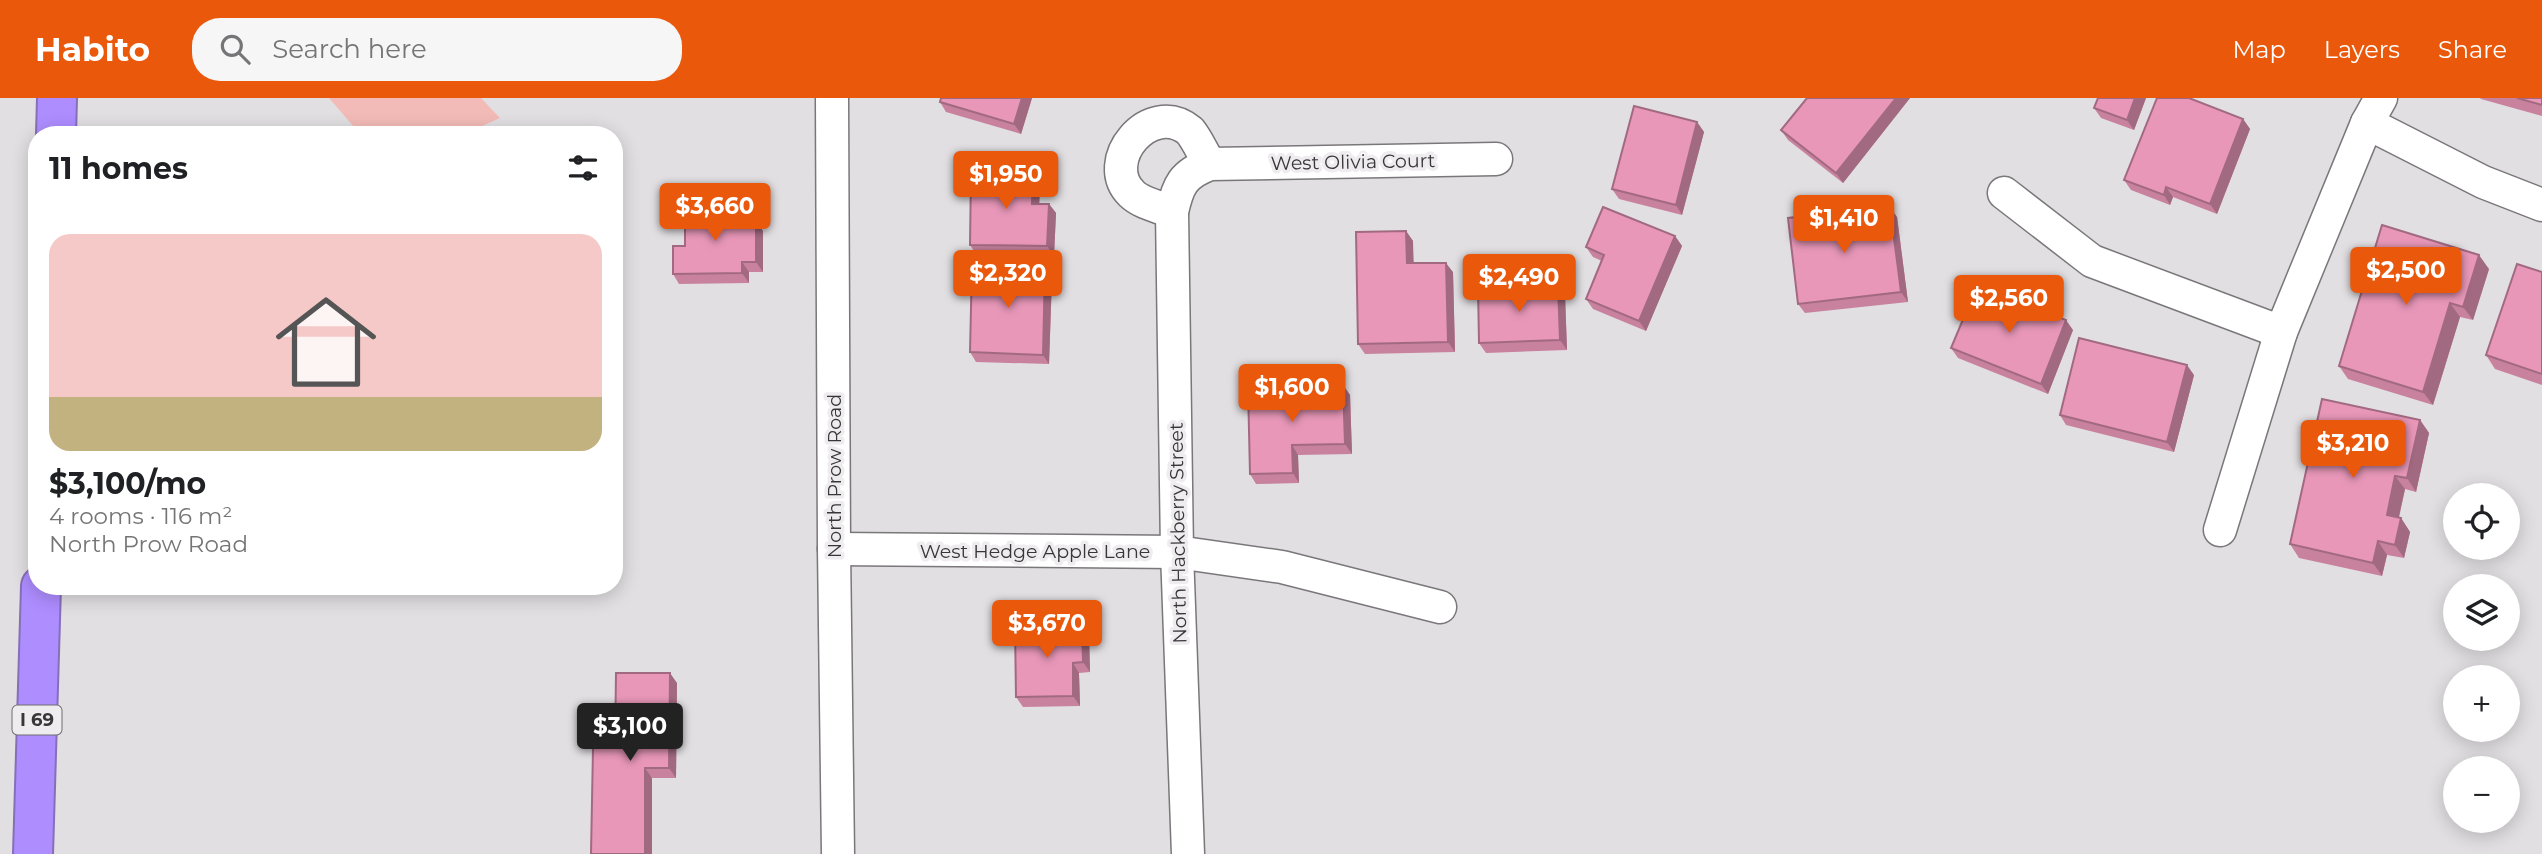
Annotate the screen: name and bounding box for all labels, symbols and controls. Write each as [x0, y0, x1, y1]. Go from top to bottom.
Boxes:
search box [192, 18, 682, 81]
text: Habito [35, 29, 150, 69]
icon: search [216, 30, 254, 68]
text: Search here [272, 33, 427, 65]
text: Map [2232, 35, 2286, 64]
text: Layers [2324, 35, 2400, 64]
text: Share [2438, 35, 2507, 64]
icon: filters [564, 149, 602, 187]
street label: West Olivia Court [1271, 149, 1436, 175]
text: 11 homes [49, 150, 188, 187]
pin: $1,950 [949, 152, 1063, 211]
text: $1,950 [969, 160, 1043, 188]
pin: $3,660 [658, 184, 772, 243]
text: $3,660 [676, 192, 754, 220]
pin: $1,410 [1787, 195, 1901, 255]
text: $1,410 [1809, 204, 1879, 232]
pin: $2,500 [2349, 248, 2463, 307]
pin: $2,320 [951, 250, 1065, 310]
pin: $2,490 [1462, 254, 1576, 314]
text: $2,500 [2366, 256, 2446, 284]
text: $2,320 [969, 259, 1047, 287]
text: $2,490 [1479, 263, 1559, 291]
pin: $2,560 [1952, 275, 2066, 335]
icon: home [263, 279, 389, 405]
text: $2,560 [1970, 284, 2048, 312]
pin: $1,600 [1235, 364, 1349, 424]
text: $1,600 [1254, 373, 1330, 401]
street label: North Prow Road [823, 394, 846, 558]
pin: $3,210 [2296, 420, 2410, 480]
street label: North Hackberry Street [1165, 422, 1191, 644]
text: $3,210 [2317, 429, 2389, 457]
text: $3,100/mo [49, 465, 206, 502]
map controls [2443, 483, 2520, 833]
button: locate [2443, 483, 2520, 560]
text: 4 rooms · 116 m² [49, 502, 232, 530]
text: North Prow Road [49, 530, 248, 558]
street label: West Hedge Apple Lane [920, 540, 1150, 563]
button: layers [2443, 574, 2520, 651]
pin: $3,670 [990, 601, 1104, 660]
text: $3,670 [1008, 609, 1086, 637]
button: + [2443, 665, 2520, 742]
pin: $3,100 [573, 704, 687, 763]
road number: I 69 [12, 706, 61, 734]
text: $3,100 [593, 712, 667, 740]
button: − [2443, 756, 2520, 833]

